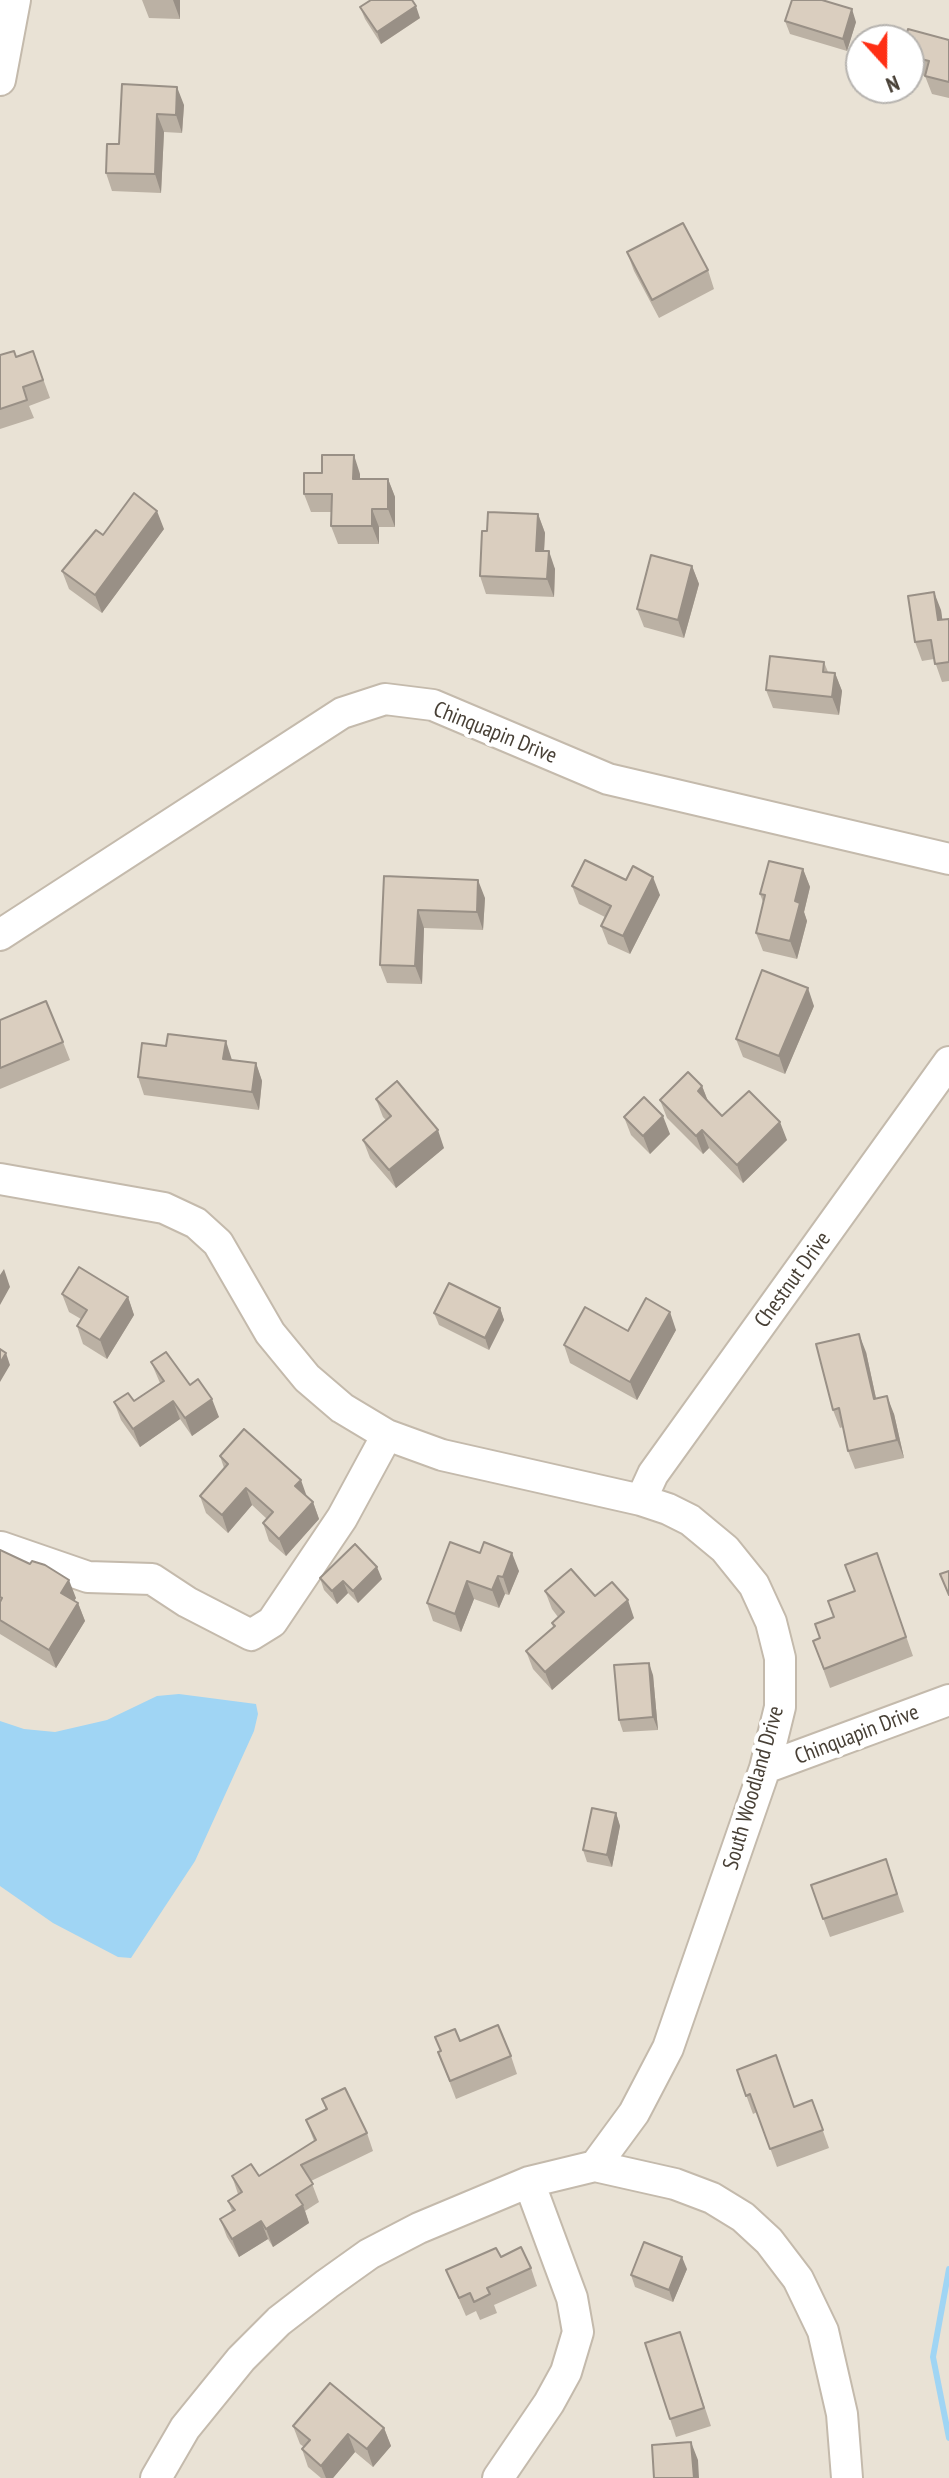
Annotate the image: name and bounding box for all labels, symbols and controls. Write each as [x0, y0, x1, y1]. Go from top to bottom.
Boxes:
north arrow [845, 24, 925, 104]
text: N [882, 69, 903, 100]
street label: Chinquapin Drive [429, 696, 561, 770]
street label: Chestnut Drive [749, 1227, 837, 1333]
street label: Chinquapin Drive [791, 1699, 923, 1771]
street label: South Woodland Drive [718, 1703, 790, 1873]

